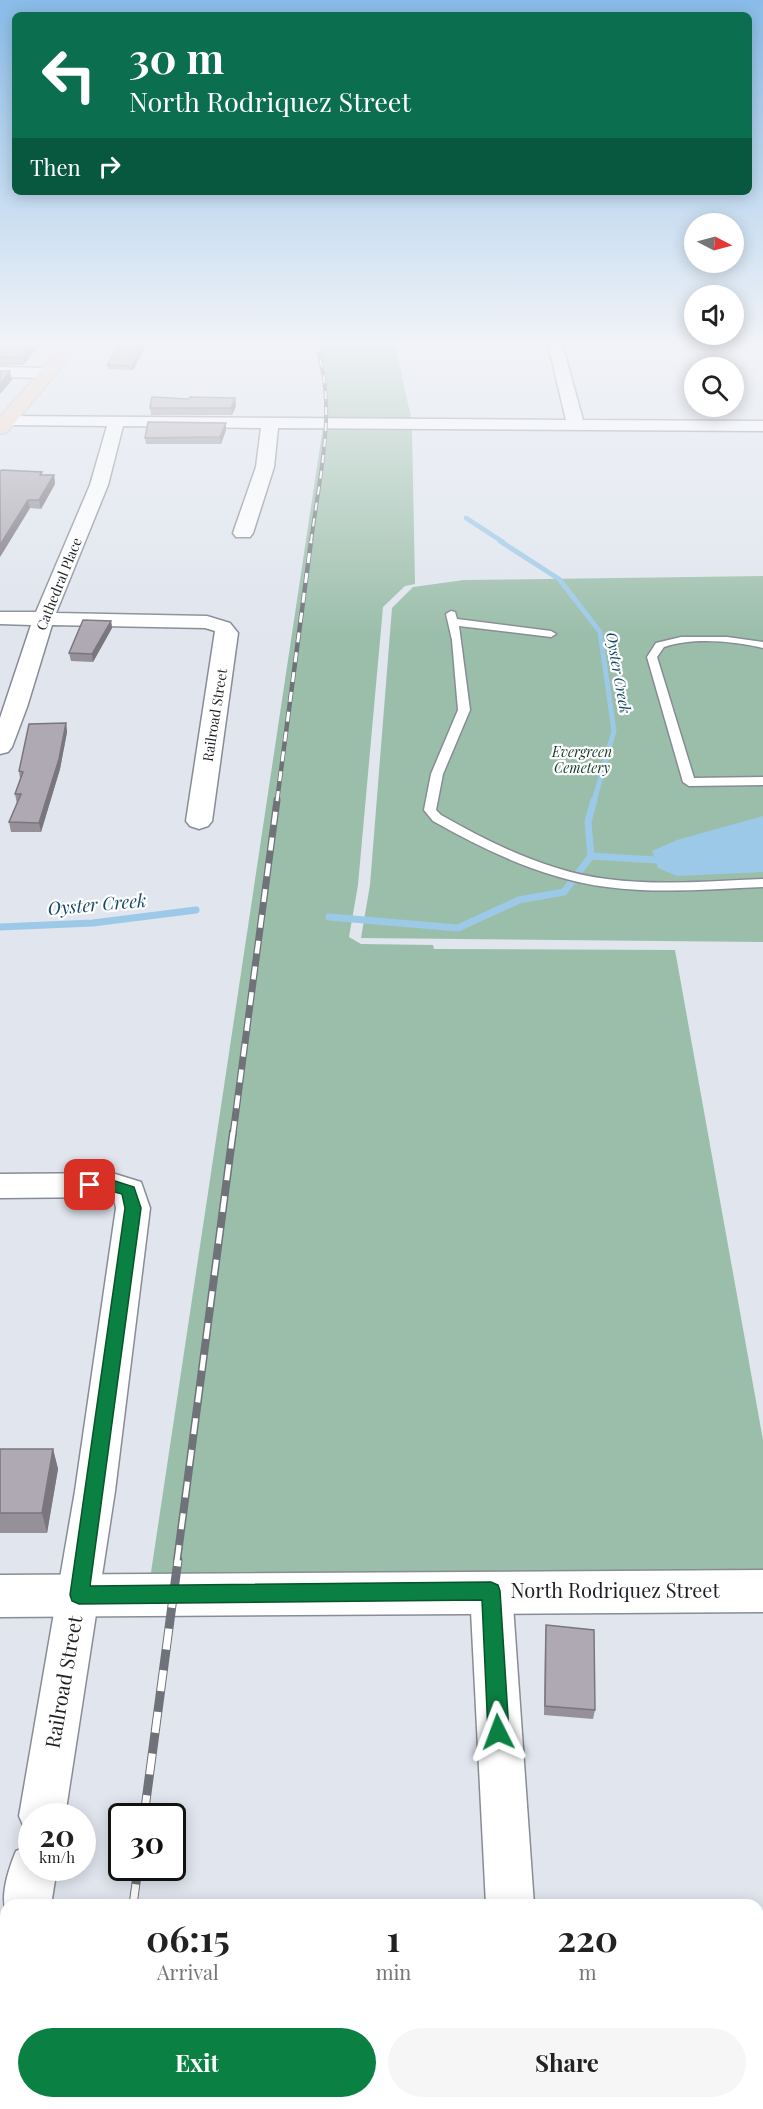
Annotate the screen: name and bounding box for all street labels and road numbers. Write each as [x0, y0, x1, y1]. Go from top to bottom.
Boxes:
street label: Cathedral Place [31, 535, 86, 633]
street label: Railroad Street [198, 666, 231, 763]
street label: North Rodriquez Street [511, 1576, 720, 1603]
street label: Railroad Street [38, 1612, 88, 1750]

